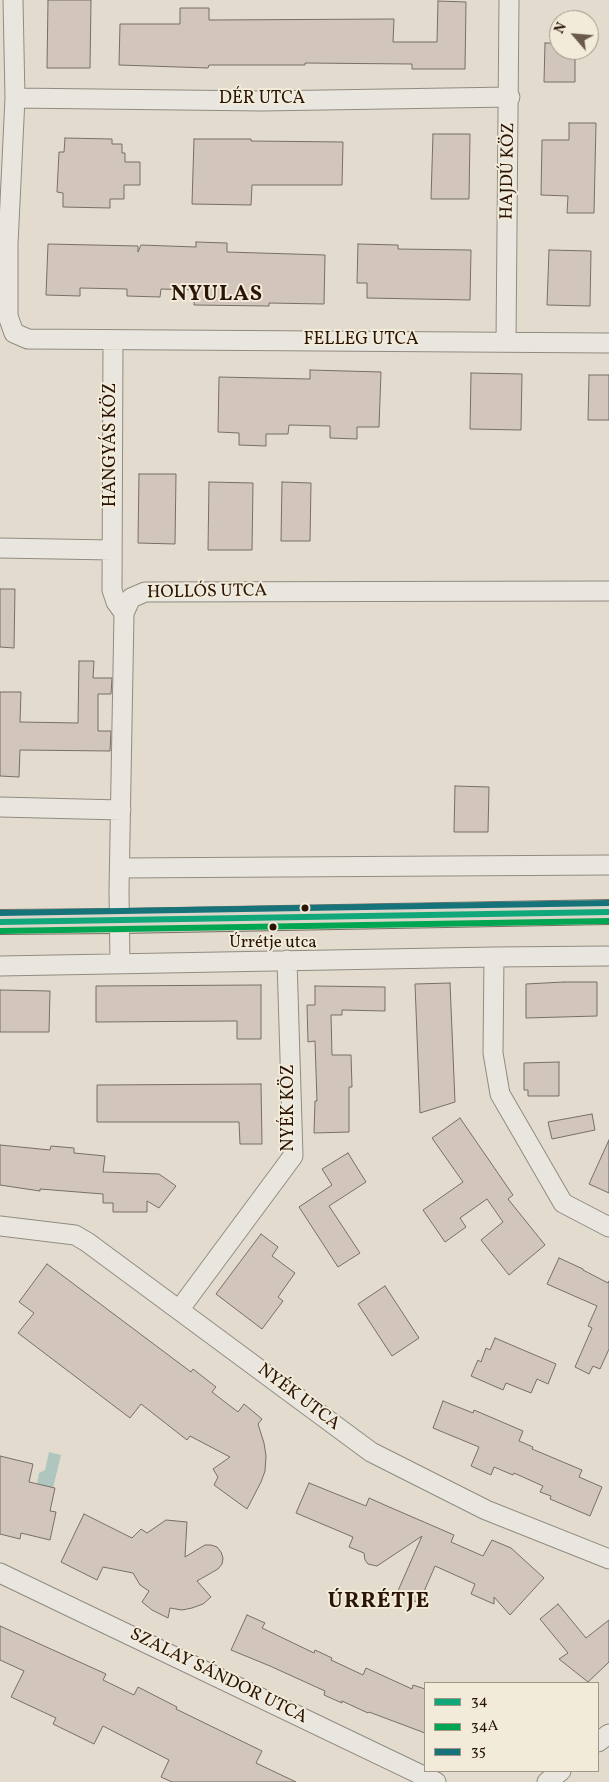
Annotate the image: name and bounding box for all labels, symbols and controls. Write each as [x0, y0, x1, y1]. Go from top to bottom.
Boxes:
north arrow [549, 10, 599, 60]
text: N [550, 20, 572, 37]
street label: DÉR UTCA [219, 89, 305, 111]
street label: HAJDÚ KÖZ [497, 122, 521, 220]
district label: NYULAS [170, 283, 264, 309]
street label: FELLEG UTCA [303, 330, 419, 352]
street label: HANGYÁS KÖZ [101, 383, 123, 507]
street label: HOLLÓS UTCA [147, 581, 267, 605]
unlabelled marker [300, 903, 310, 913]
marker: Úrrétje utca [268, 922, 278, 932]
place label: Úrrétje utca [229, 934, 317, 954]
street label: NYÉK KÖZ [279, 1064, 301, 1152]
street label: NYÉK UTCA [252, 1360, 344, 1436]
district label: ÚRRÉTJE [327, 1590, 431, 1616]
street label: SZALAY SÁNDOR UTCA [126, 1625, 310, 1729]
legend [424, 1682, 599, 1772]
text: 34 [471, 1691, 488, 1712]
text: 34A [471, 1716, 498, 1737]
text: 35 [471, 1741, 486, 1762]

